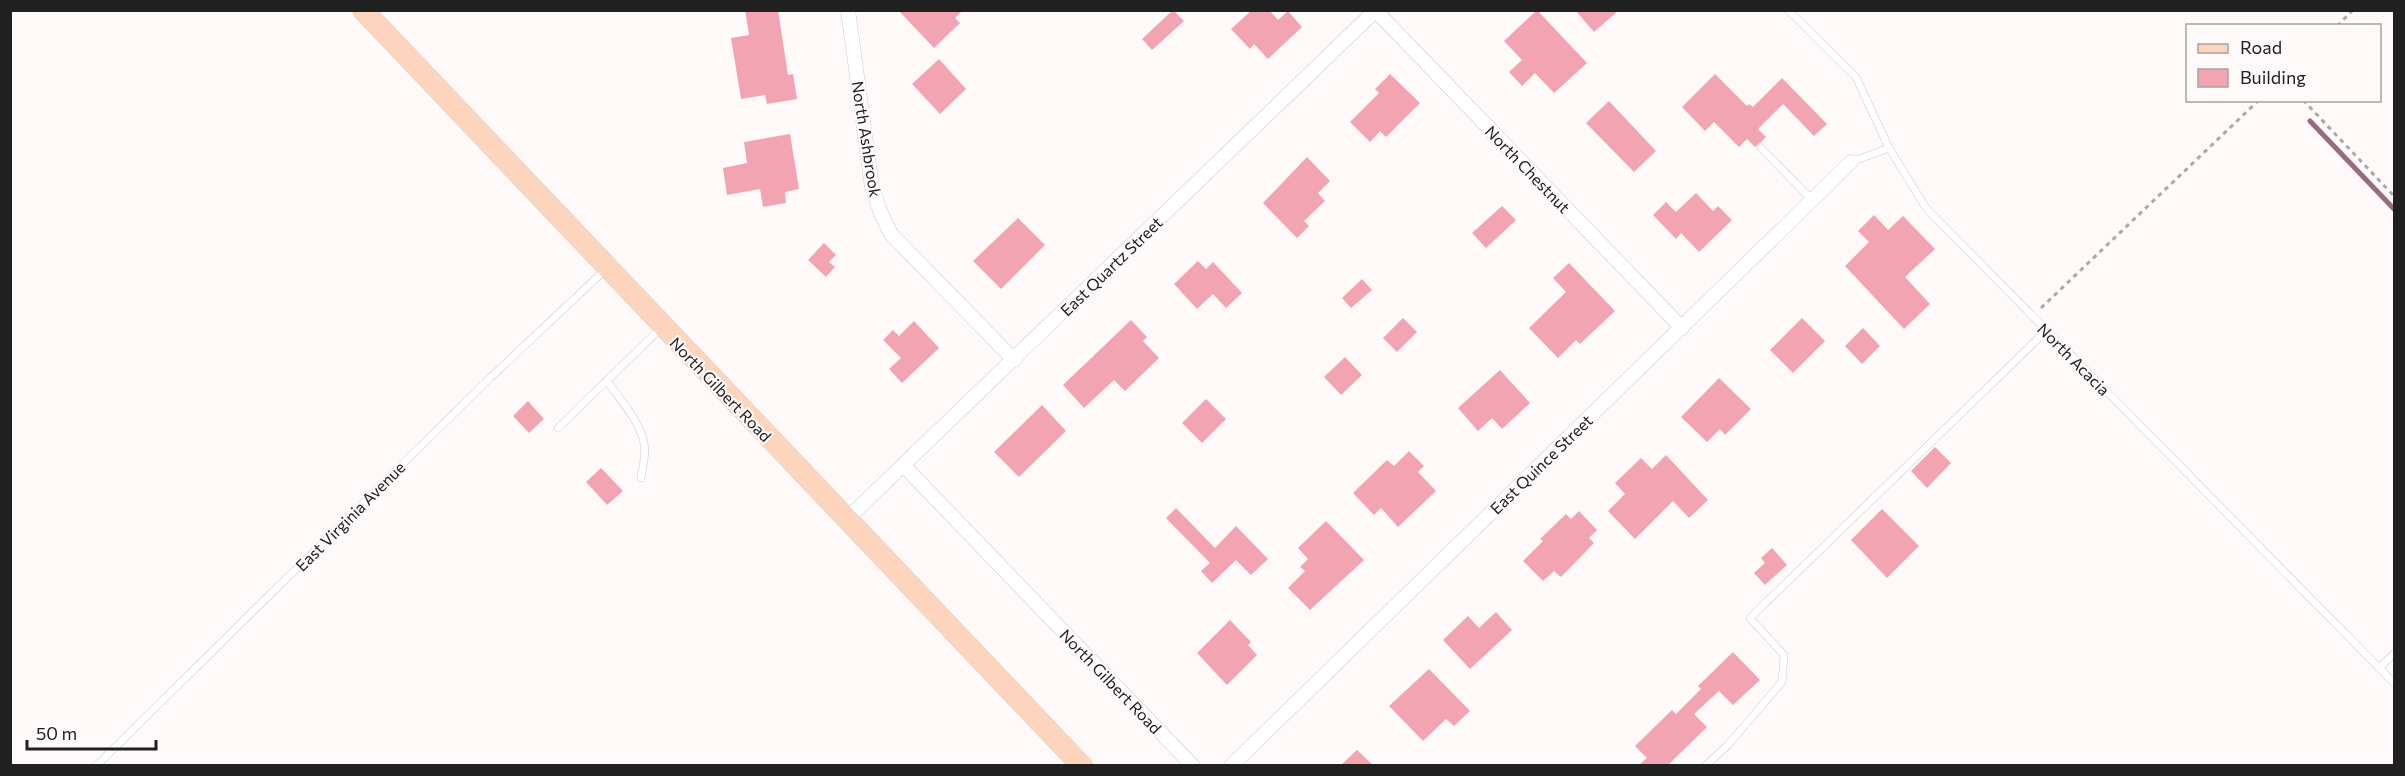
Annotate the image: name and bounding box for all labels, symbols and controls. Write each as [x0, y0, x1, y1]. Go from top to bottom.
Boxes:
legend [2186, 24, 2381, 102]
text: Road [2240, 36, 2282, 58]
text: Building [2240, 66, 2306, 88]
street label: North Ashbrook [848, 79, 886, 199]
street label: North Chestnut [1482, 121, 1575, 217]
street label: East Quartz Street [1056, 212, 1166, 319]
street label: North Acacia [2034, 319, 2114, 399]
street label: North Gilbert Road [666, 333, 776, 445]
street label: East Quince Street [1486, 410, 1596, 518]
street label: East Virginia Avenue [291, 457, 409, 575]
street label: North Gilbert Road [1056, 625, 1166, 737]
scale bar [27, 713, 156, 751]
text: 50 m [36, 722, 77, 744]

